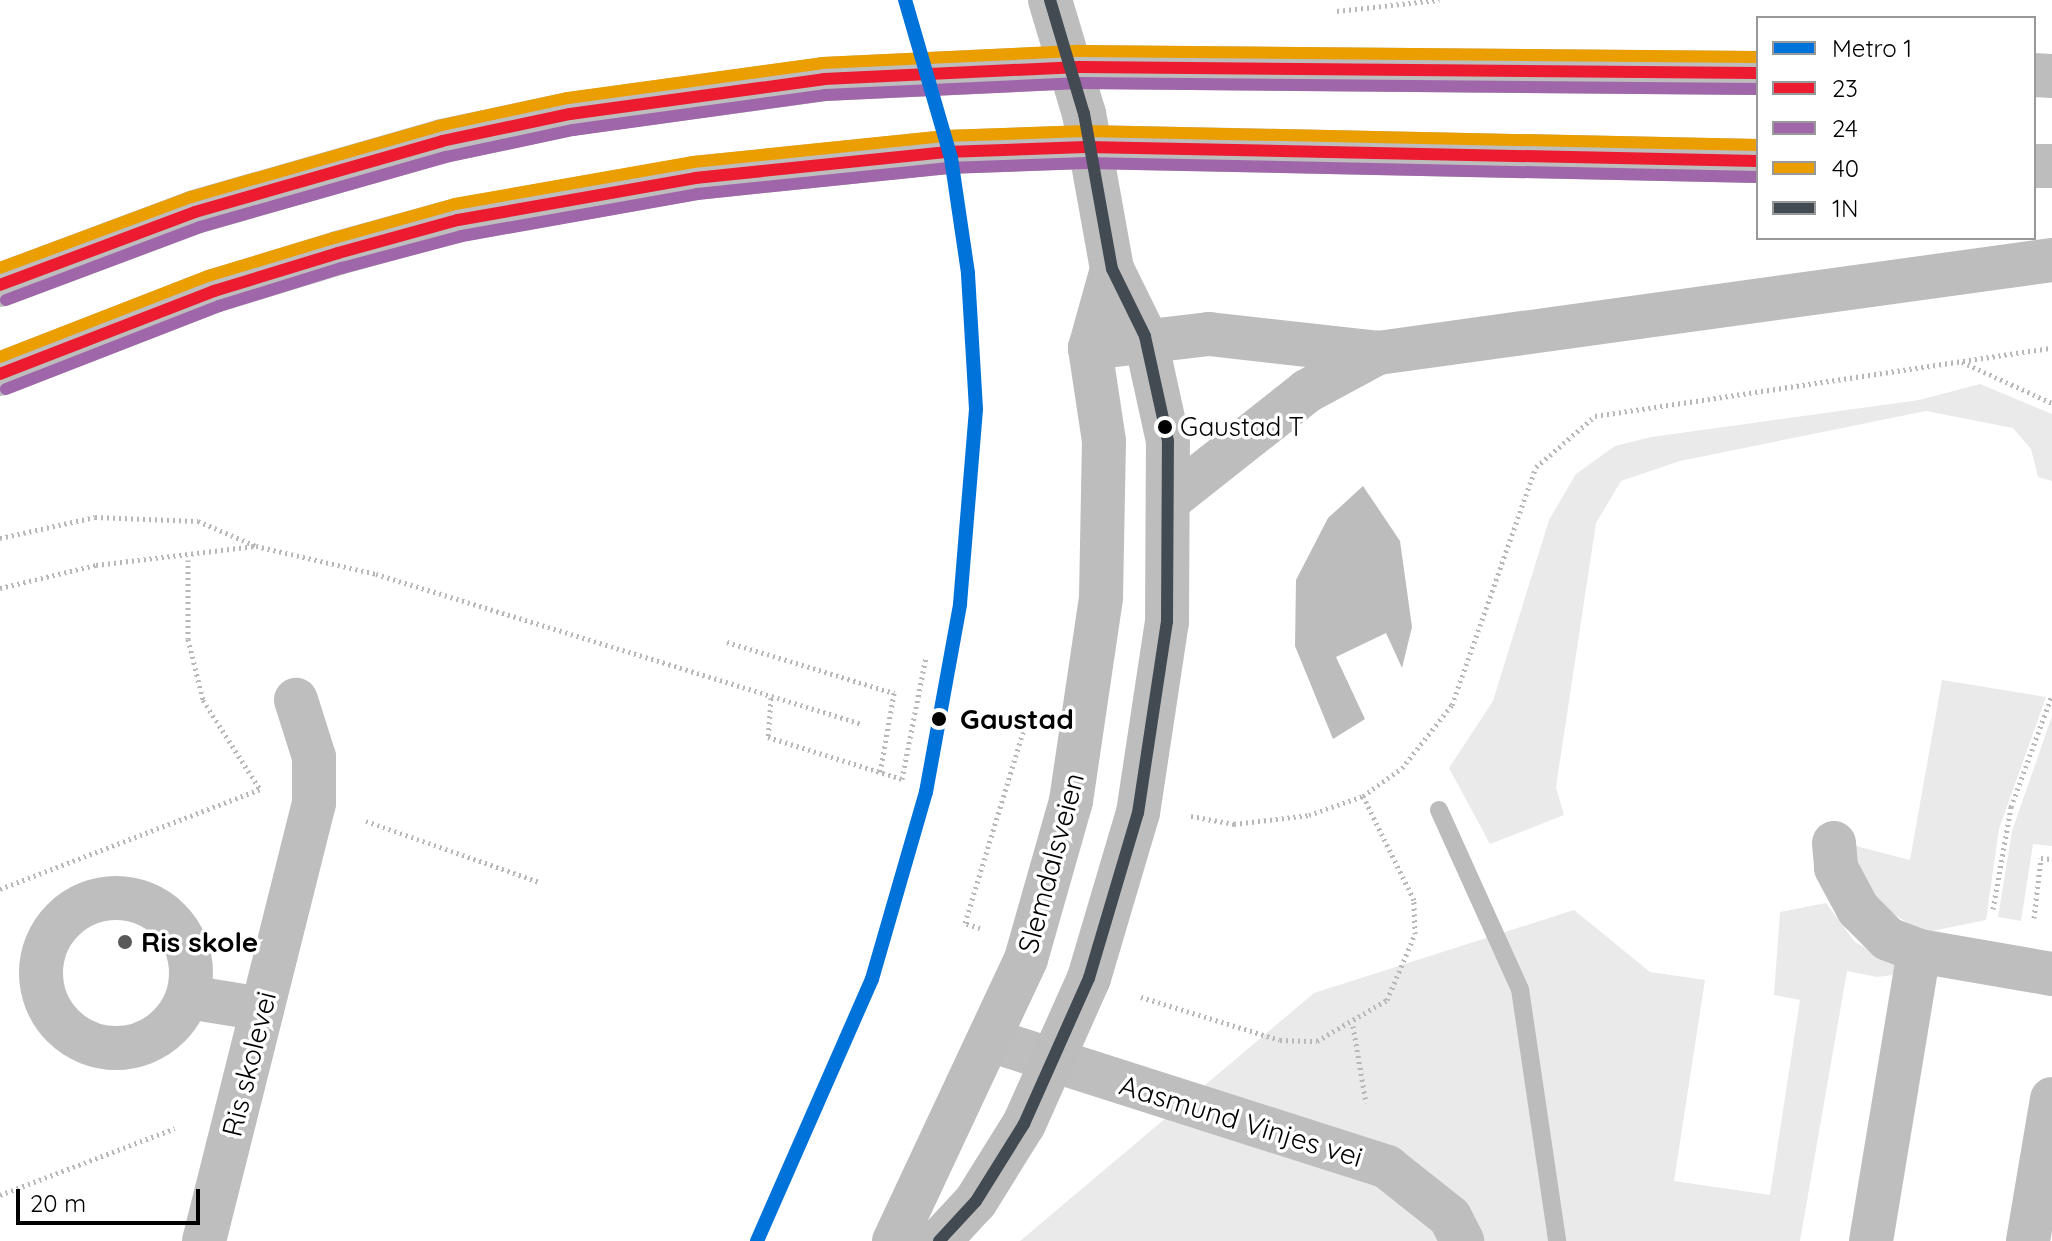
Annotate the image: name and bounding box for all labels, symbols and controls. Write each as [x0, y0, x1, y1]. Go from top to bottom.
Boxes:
legend [1756, 16, 2036, 240]
text: Metro 1 [1832, 33, 1912, 63]
text: 23 [1832, 73, 1858, 103]
text: 24 [1832, 113, 1858, 143]
text: 40 [1832, 153, 1859, 183]
text: 1N [1832, 193, 1858, 223]
place label: Gaustad T [1180, 411, 1304, 443]
marker: Gaustad T [1157, 419, 1173, 435]
place label: Gaustad [960, 702, 1074, 736]
marker: Gaustad [925, 705, 953, 733]
street label: Slemdalsveien [1011, 769, 1091, 957]
place label: Ris skole [141, 925, 258, 959]
marker: Ris skole [116, 933, 134, 951]
street label: Ris skolevei [215, 988, 283, 1140]
street label: Aasmund Vinjes vei [1115, 1068, 1367, 1174]
scale bar [20, 1173, 204, 1223]
text: 20 m [30, 1188, 86, 1218]

